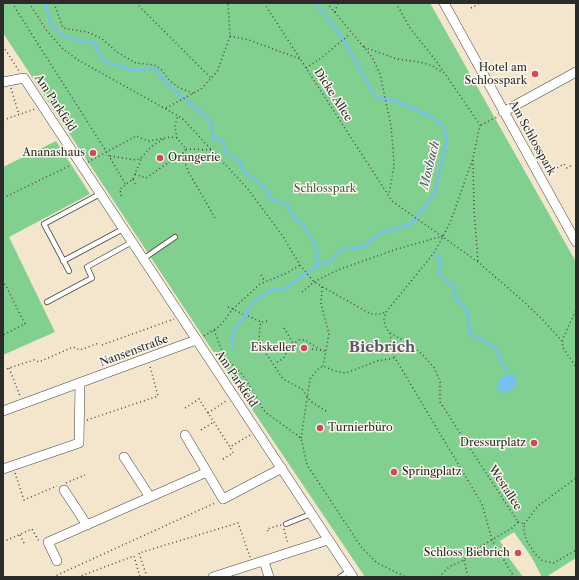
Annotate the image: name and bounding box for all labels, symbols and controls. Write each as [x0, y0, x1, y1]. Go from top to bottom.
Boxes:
place label: Hotel am Schlosspark [465, 61, 527, 87]
street label: Dicke Allee [311, 66, 355, 124]
marker: Hotel am Schlosspark [530, 69, 540, 79]
street label: Am Parkfeld [32, 72, 78, 134]
street label: Am Schlosspark [506, 98, 558, 178]
water label: Mosbach [417, 139, 443, 191]
place label: Ananashaus [22, 146, 85, 160]
marker: Ananashaus [88, 148, 98, 158]
place label: Orangerie [168, 151, 220, 165]
marker: Orangerie [155, 153, 165, 163]
park label: Schlosspark [294, 182, 356, 196]
street label: Nansenstraße [98, 332, 170, 370]
district label: Biebrich [349, 339, 415, 357]
place label: Eiskeller [251, 341, 296, 355]
marker: Eiskeller [299, 343, 309, 353]
street label: Am Parkfeld [212, 348, 260, 410]
place label: Turnierbüro [328, 421, 393, 435]
marker: Turnierbüro [315, 423, 325, 433]
place label: Dressurplatz [460, 436, 526, 450]
marker: Dressurplatz [529, 438, 539, 448]
street label: Westallee [486, 463, 524, 513]
place label: Springplatz [402, 465, 461, 479]
marker: Springplatz [389, 467, 399, 477]
place label: Schloss Biebrich [424, 546, 510, 560]
marker: Schloss Biebrich [513, 548, 523, 558]

